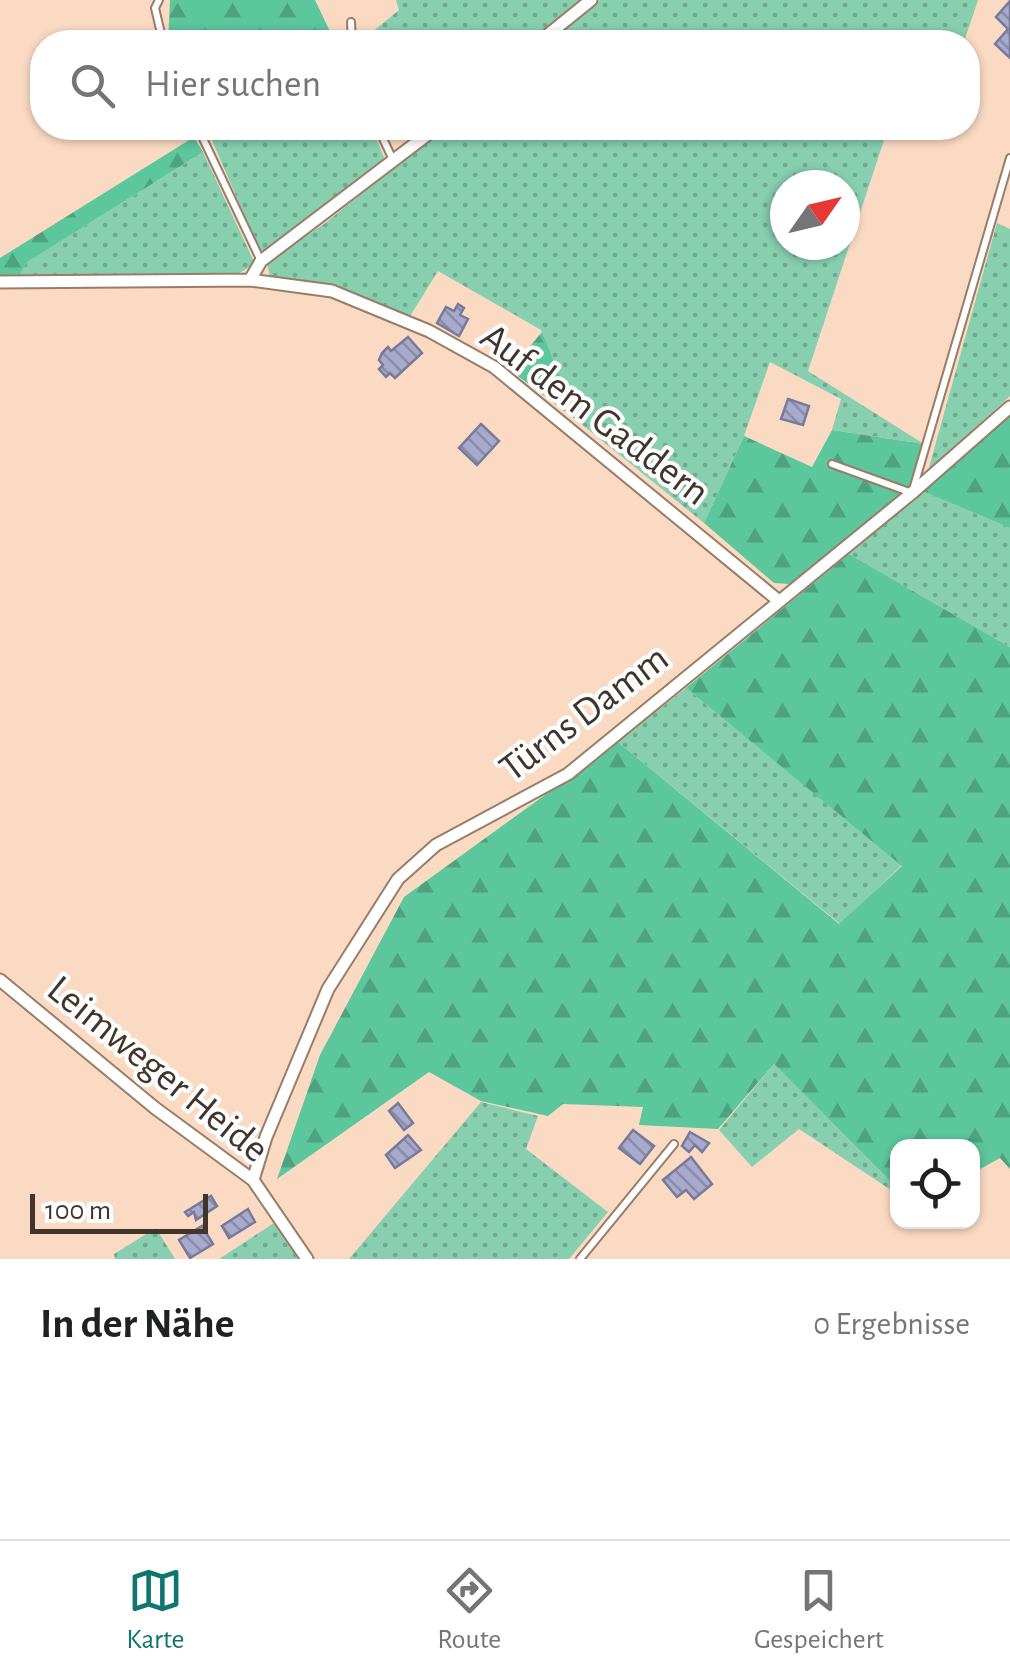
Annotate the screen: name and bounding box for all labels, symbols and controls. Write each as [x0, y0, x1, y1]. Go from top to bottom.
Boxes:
search box [30, 30, 980, 140]
icon: search [65, 58, 120, 113]
text: Hier suchen [145, 66, 321, 104]
north arrow [770, 170, 860, 260]
street label: Auf dem Gaddern [473, 316, 716, 513]
street label: Türns Damm [493, 638, 676, 789]
street label: Leimweger Heide [40, 969, 276, 1170]
map controls [890, 1139, 980, 1229]
button: locate [890, 1139, 980, 1229]
scale bar [30, 1189, 208, 1234]
text: 100 m [45, 1197, 111, 1225]
text: In der Nähe [40, 1303, 235, 1345]
text: 0 Ergebnisse [813, 1308, 970, 1340]
tab: Karte [126, 1563, 185, 1657]
tab: Route [437, 1563, 501, 1657]
tab: Gespeichert [754, 1563, 884, 1657]

